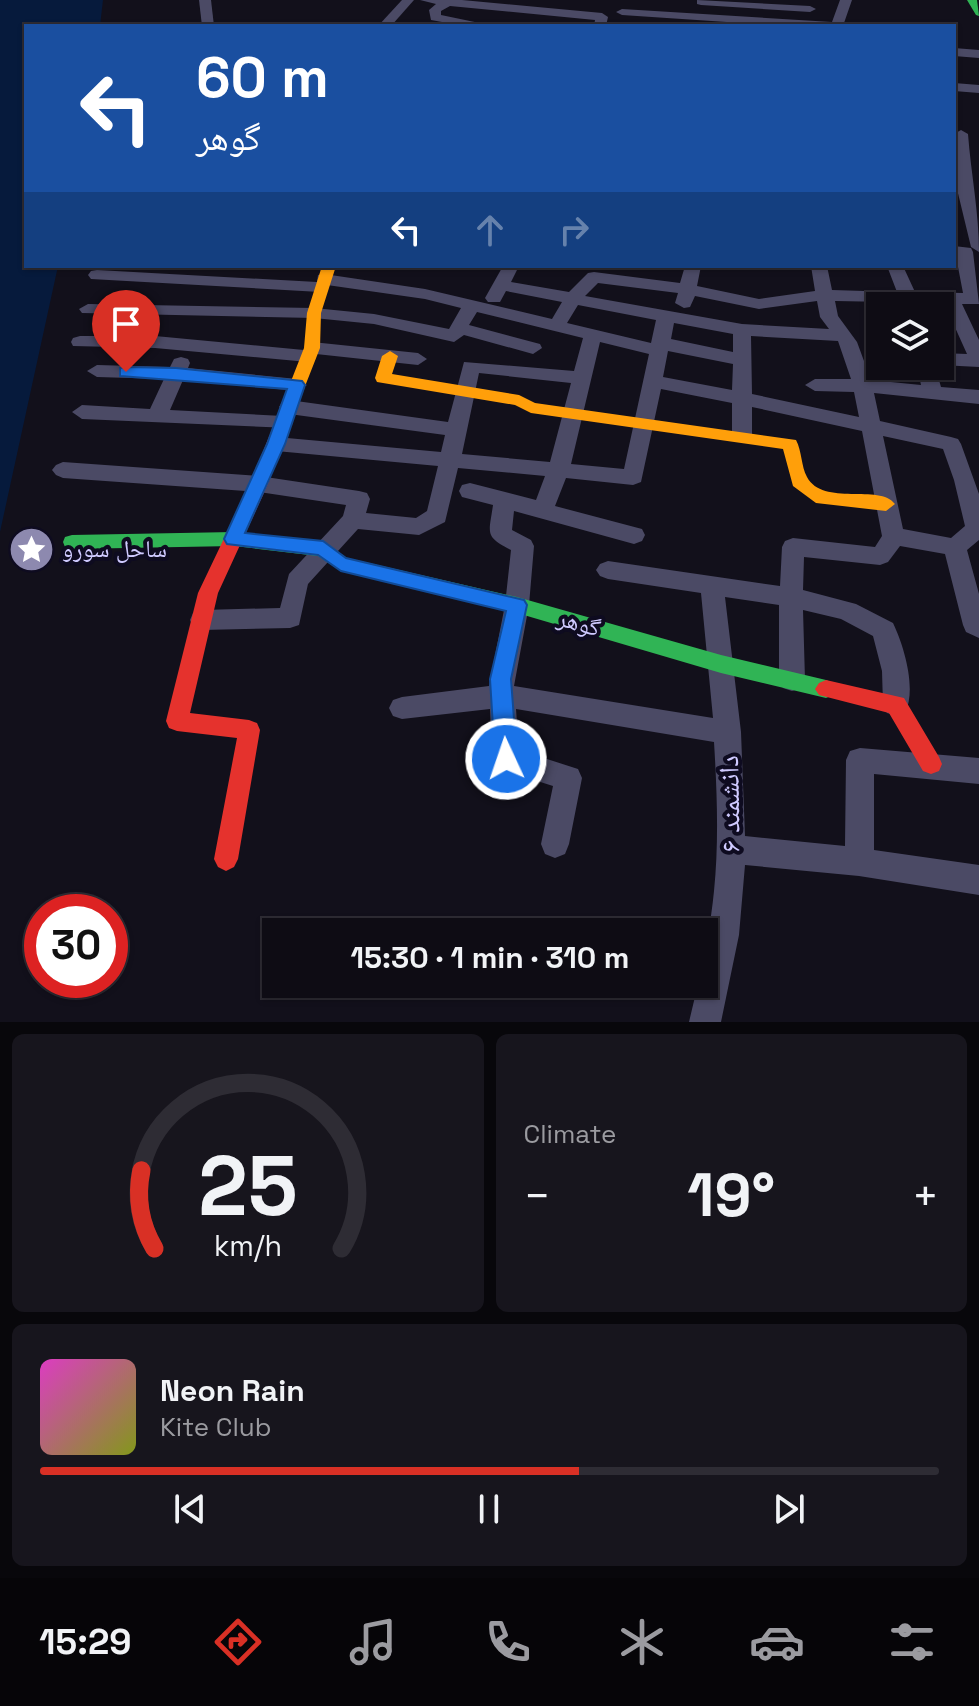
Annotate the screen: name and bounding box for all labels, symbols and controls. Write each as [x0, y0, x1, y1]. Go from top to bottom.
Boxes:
text: 60 m [196, 42, 329, 113]
icon: left [64, 56, 168, 160]
text: گوهر [196, 115, 261, 161]
icon: left [384, 208, 428, 252]
icon: ahead [468, 208, 512, 252]
icon: right [552, 208, 596, 252]
pin [92, 290, 160, 372]
map controls [866, 292, 954, 380]
button: layers [866, 292, 954, 380]
icon: arrive [104, 302, 148, 346]
place icon: ساحل سورو [7, 525, 55, 573]
place label: ساحل سورو [62, 533, 167, 564]
street label: گوهر [553, 601, 604, 643]
position arrow [464, 717, 548, 801]
street label: دانشمند ۶ [710, 755, 748, 853]
speed limit sign: 30 [24, 894, 128, 998]
text: 15:30 · 1 min · 310 m [351, 938, 629, 977]
text: Climate [524, 1117, 616, 1151]
text: 25 [198, 1133, 297, 1239]
text: 19° [687, 1157, 775, 1234]
text: − [524, 1168, 551, 1224]
text: + [912, 1168, 939, 1224]
text: km/h [214, 1228, 282, 1264]
text: Neon Rain [160, 1371, 305, 1410]
text: Kite Club [160, 1410, 272, 1444]
icon: previous [168, 1487, 212, 1531]
icon: pause [467, 1487, 511, 1531]
icon: next [767, 1487, 811, 1531]
icon: directions [210, 1614, 266, 1670]
icon: music [345, 1614, 401, 1670]
icon: phone [480, 1614, 536, 1670]
icon: climate [614, 1614, 670, 1670]
icon: car [749, 1614, 805, 1670]
icon: filters [884, 1614, 940, 1670]
text: 15:29 [39, 1619, 131, 1665]

